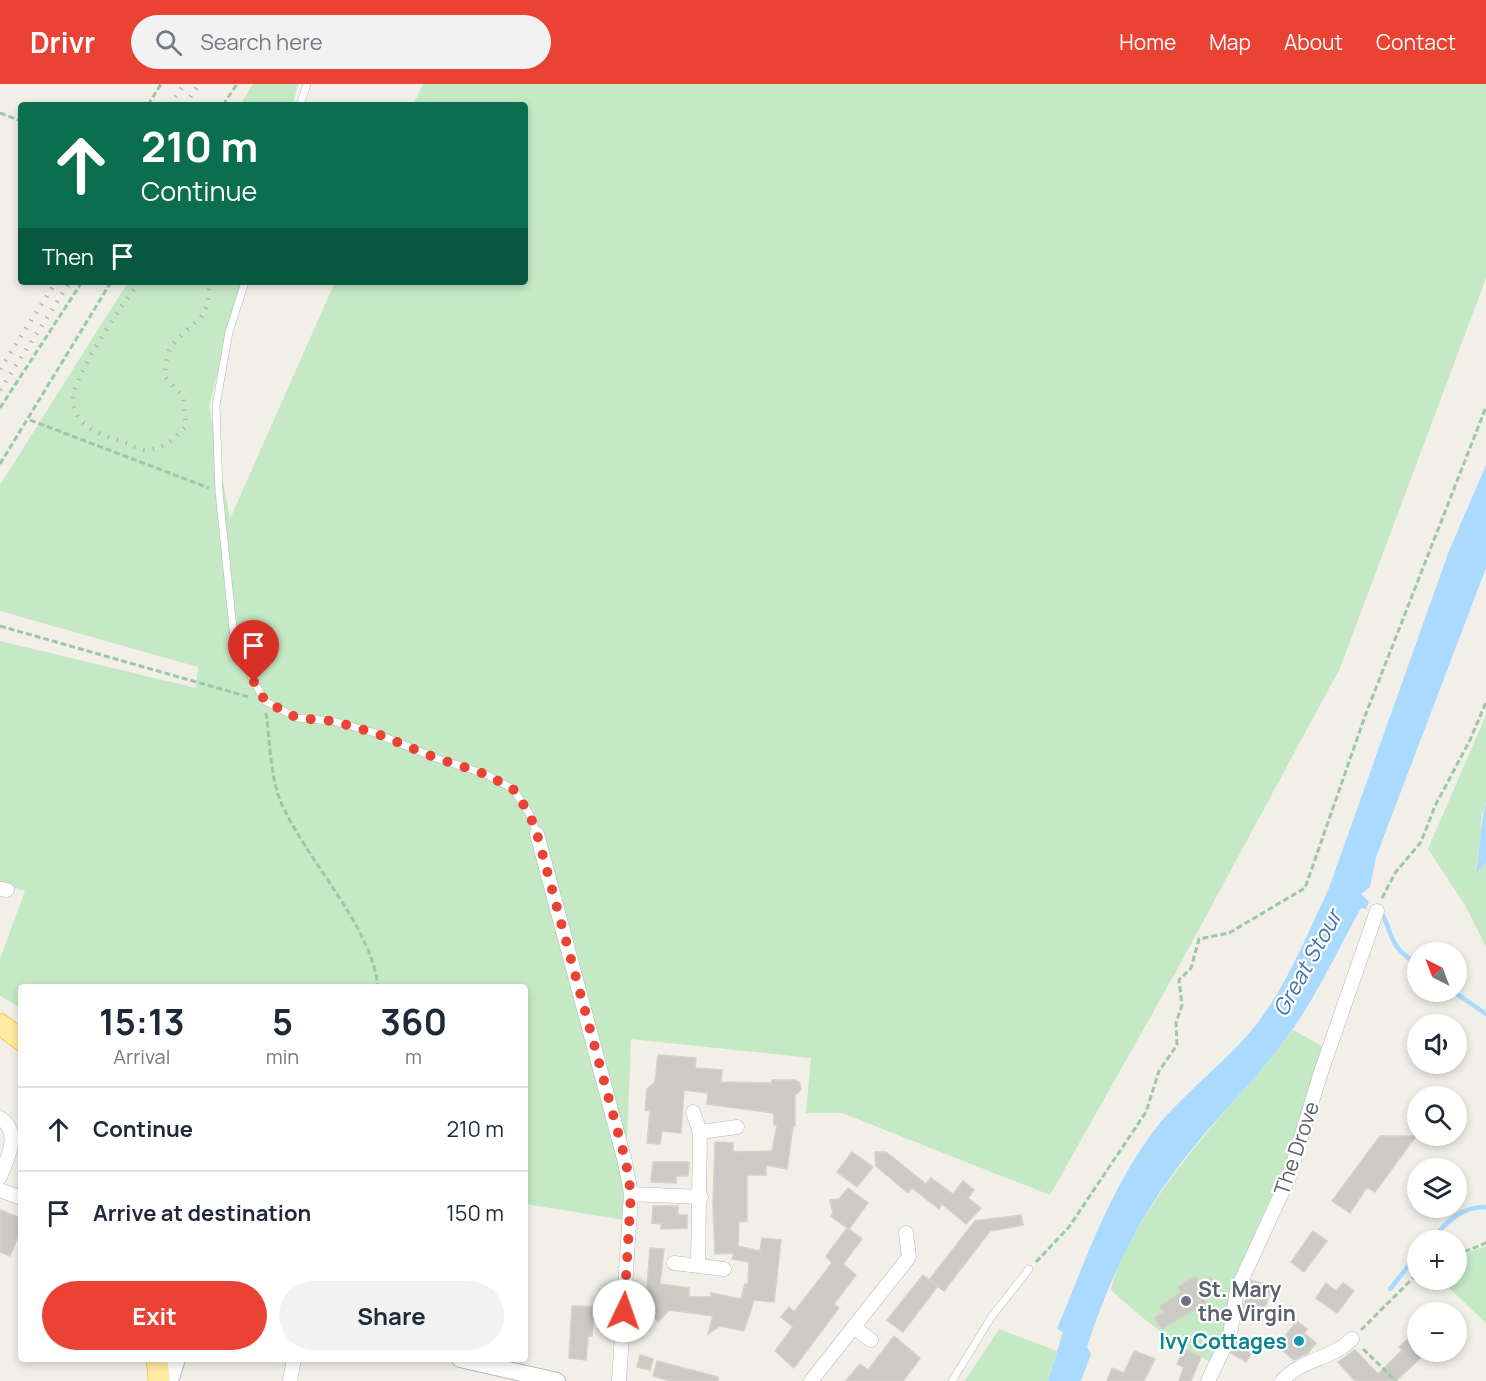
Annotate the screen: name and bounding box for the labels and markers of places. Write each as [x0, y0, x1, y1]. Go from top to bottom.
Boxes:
pin [228, 620, 279, 682]
place label: St. Mary the Virgin [1198, 1275, 1296, 1327]
marker: St. Mary the Virgin [1179, 1294, 1193, 1308]
place label: Ivy Cottages [1159, 1327, 1287, 1355]
marker: Ivy Cottages [1292, 1334, 1306, 1348]

